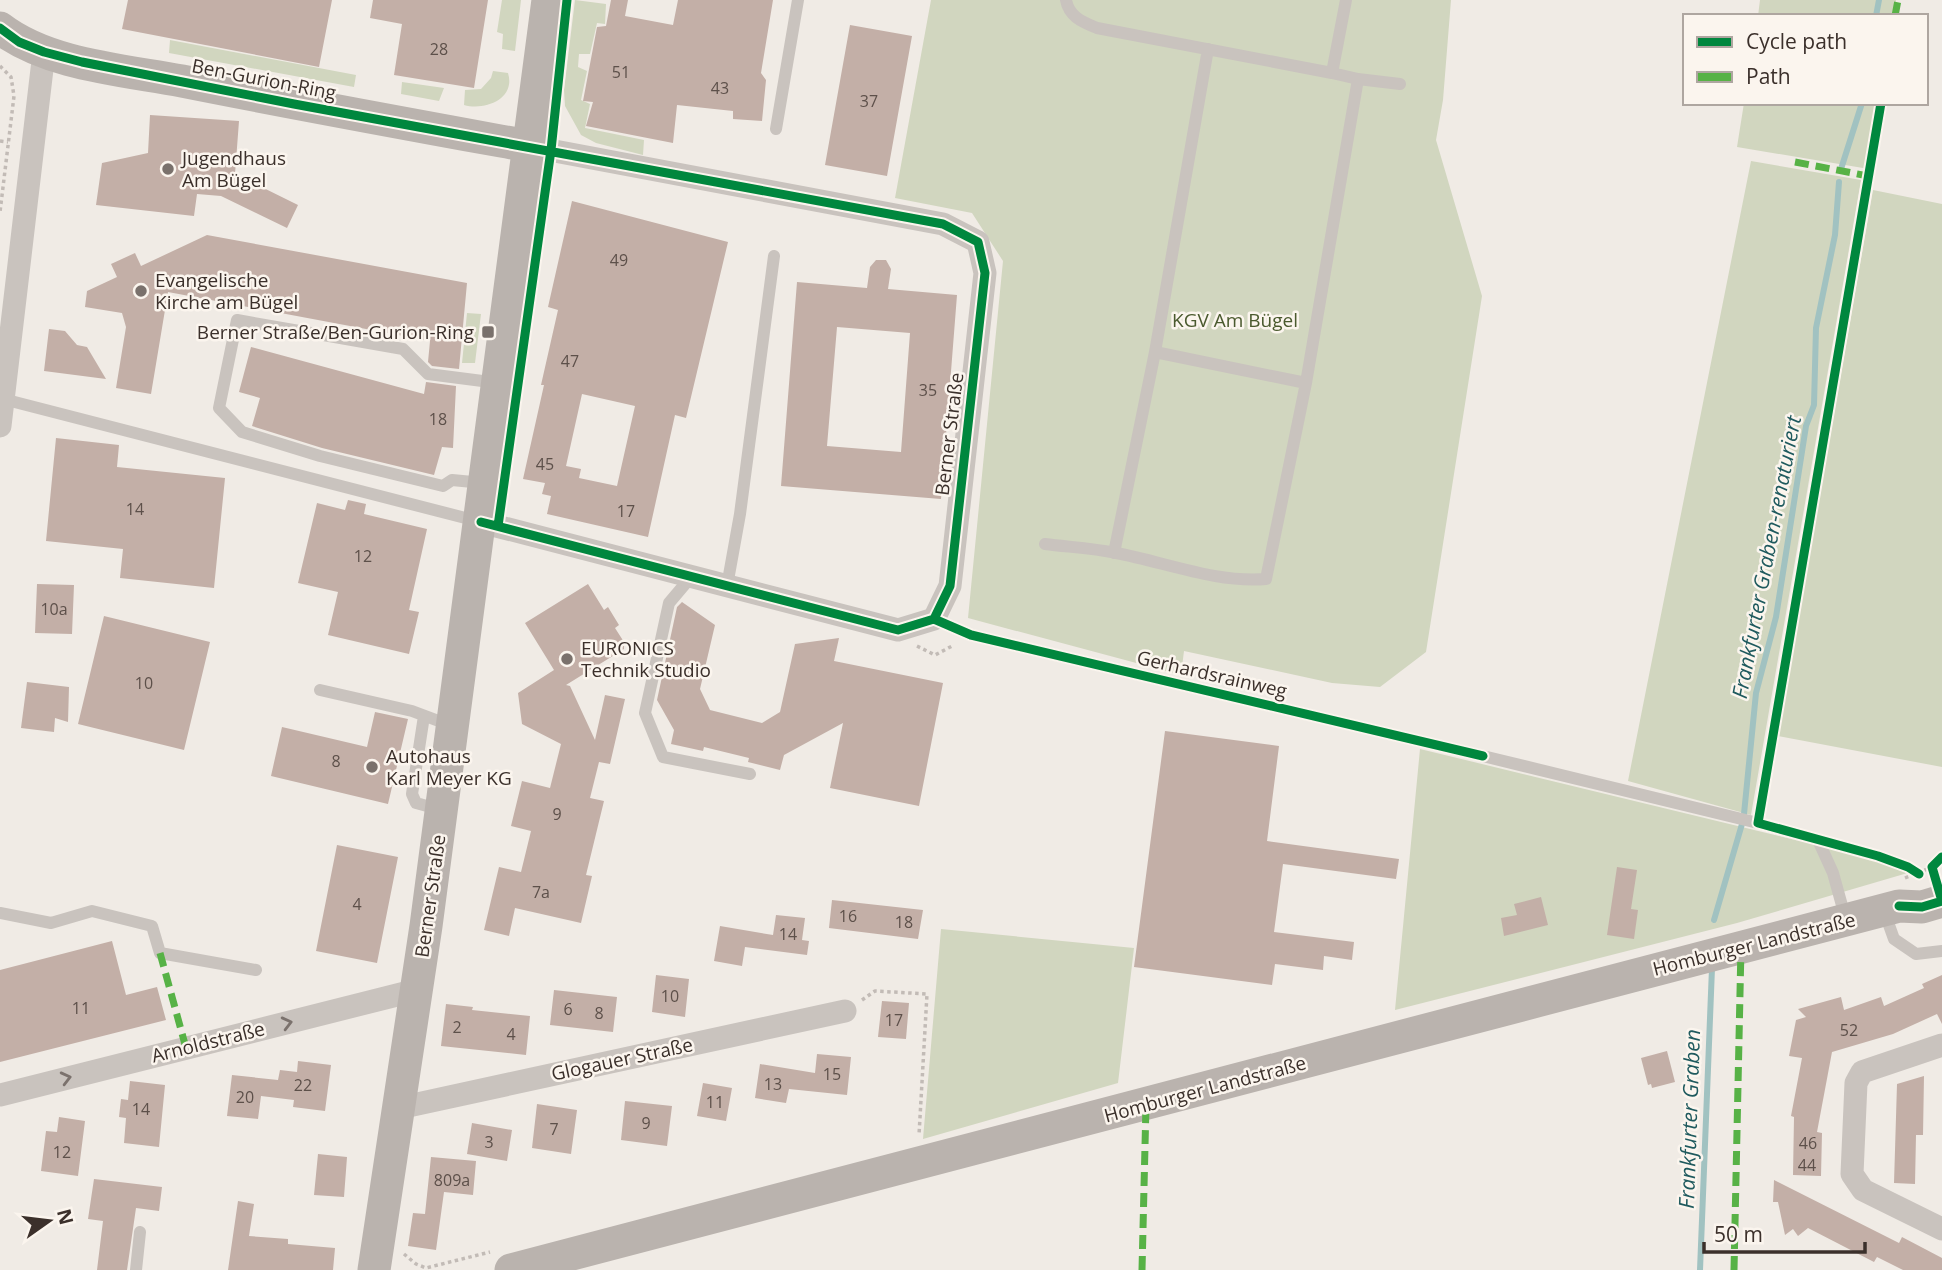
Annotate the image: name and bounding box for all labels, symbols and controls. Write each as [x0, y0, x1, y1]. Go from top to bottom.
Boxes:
legend [1683, 14, 1928, 105]
text: Cycle path [1746, 27, 1847, 55]
house number: 28 [430, 38, 448, 60]
street label: Ben-Gurion-Ring [190, 52, 338, 106]
house number: 51 [612, 61, 630, 83]
text: Path [1746, 62, 1791, 90]
house number: 43 [711, 77, 729, 99]
house number: 37 [860, 90, 878, 112]
place label: Jugendhaus Am Bügel [180, 145, 286, 193]
marker: Jugendhaus Am Bügel [160, 161, 176, 177]
house number: 49 [610, 249, 628, 271]
place label: Evangelische Kirche am Bügel [155, 267, 298, 315]
marker: Evangelische Kirche am Bügel [133, 283, 149, 299]
park label: KGV Am Bügel [1172, 307, 1298, 333]
place label: Berner Straße/Ben-Gurion-Ring [197, 319, 474, 345]
marker: Berner Straße/Ben-Gurion-Ring [480, 324, 496, 340]
house number: 47 [561, 350, 579, 372]
street label: Berner Straße [929, 371, 969, 497]
house number: 35 [919, 379, 937, 401]
house number: 18 [429, 408, 447, 430]
water label: Frankfurter Graben-renaturiert [1725, 412, 1807, 701]
house number: 45 [536, 453, 554, 475]
house number: 14 [126, 498, 144, 520]
house number: 17 [617, 500, 635, 522]
house number: 12 [354, 545, 372, 567]
house number: 10a [40, 598, 68, 620]
place label: EURONICS Technik Studio [581, 635, 711, 683]
street label: Gerhardsrainweg [1134, 644, 1290, 704]
marker: EURONICS Technik Studio [559, 651, 575, 667]
house number: 10 [135, 672, 153, 694]
place label: Autohaus Karl Meyer KG [386, 743, 512, 791]
house number: 8 [331, 750, 341, 772]
marker: Autohaus Karl Meyer KG [364, 759, 380, 775]
house number: 9 [552, 803, 562, 825]
street label: Berner Straße [409, 833, 451, 959]
house number: 7a [532, 881, 550, 903]
house number: 4 [352, 893, 362, 915]
house number: 16 [839, 905, 857, 927]
street label: Homburger Landstraße [1650, 906, 1858, 982]
house number: 18 [895, 911, 913, 933]
house number: 14 [779, 923, 797, 945]
house number: 10 [661, 985, 679, 1007]
house number: 11 [72, 997, 90, 1019]
house number: 6 [563, 998, 573, 1020]
house number: 8 [594, 1002, 604, 1024]
house number: 17 [885, 1009, 903, 1031]
street label: Arnoldstraße [149, 1015, 267, 1069]
house number: 2 [452, 1016, 462, 1038]
one-way arrow [281, 1017, 293, 1031]
house number: 52 [1840, 1019, 1858, 1041]
house number: 4 [506, 1023, 516, 1045]
water label: Frankfurter Graben [1672, 1029, 1706, 1209]
street label: Glogauer Straße [549, 1031, 695, 1087]
street label: Homburger Landstraße [1101, 1050, 1309, 1128]
house number: 15 [823, 1063, 841, 1085]
one-way arrow [60, 1072, 72, 1087]
house number: 13 [764, 1073, 782, 1095]
house number: 22 [294, 1074, 312, 1096]
house number: 20 [236, 1086, 254, 1108]
house number: 11 [706, 1091, 724, 1113]
house number: 14 [132, 1098, 150, 1120]
house number: 9 [641, 1112, 651, 1134]
house number: 7 [549, 1118, 559, 1140]
house number: 3 [484, 1131, 494, 1153]
house number: 46 [1799, 1132, 1817, 1154]
house number: 12 [53, 1141, 71, 1163]
house number: 44 [1798, 1154, 1816, 1176]
house number: 809a [434, 1169, 470, 1191]
north arrow [14, 1186, 84, 1256]
text: N [51, 1206, 80, 1228]
scale bar [1704, 1210, 1865, 1254]
text: 50 m [1714, 1220, 1763, 1248]

